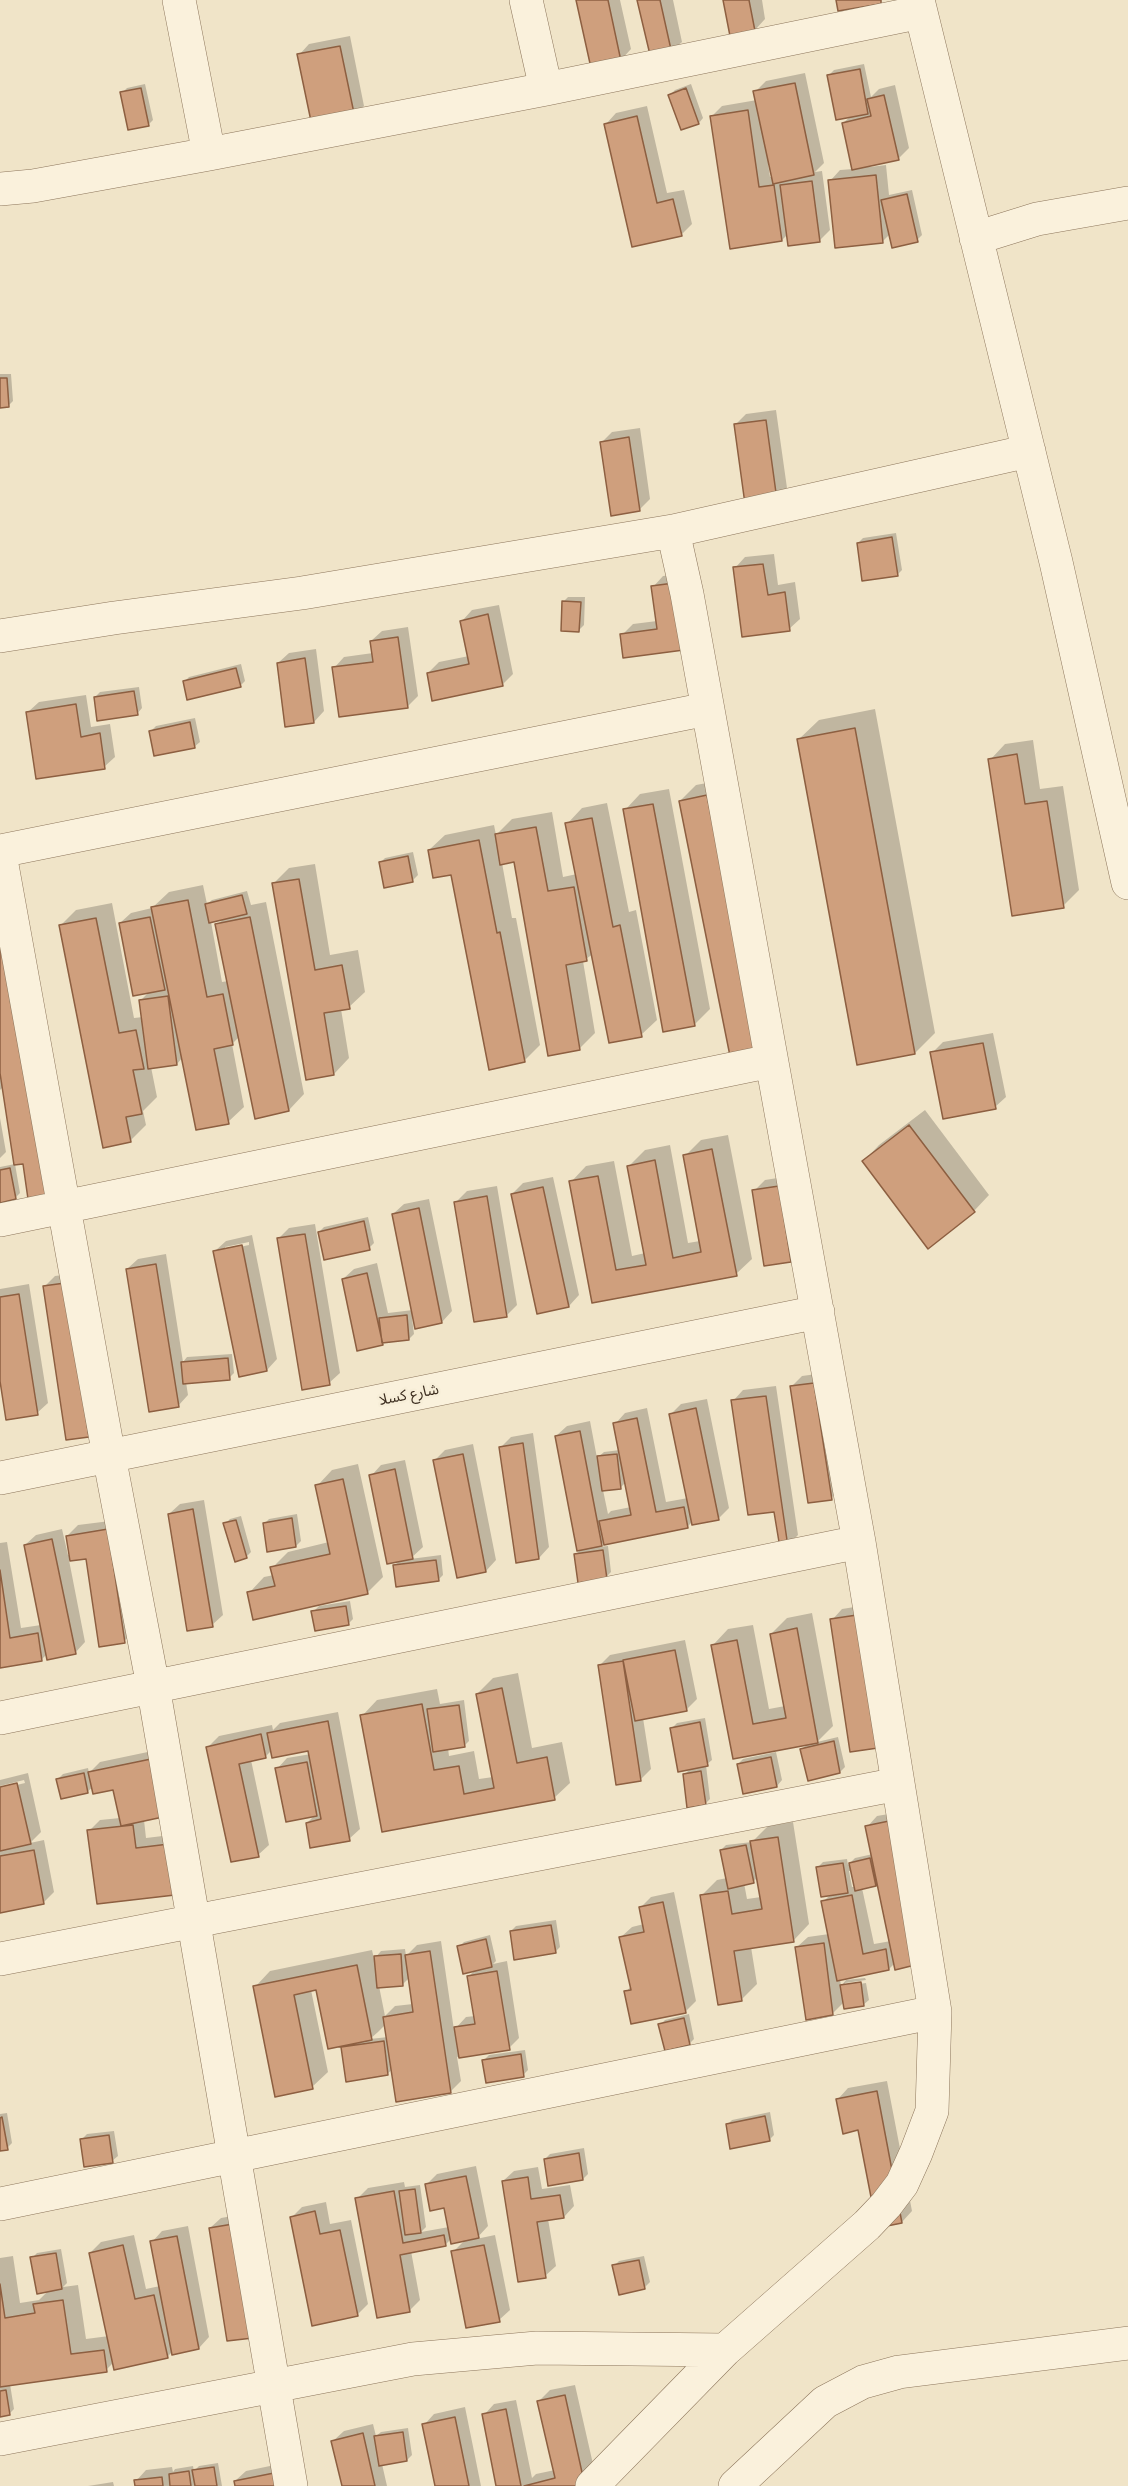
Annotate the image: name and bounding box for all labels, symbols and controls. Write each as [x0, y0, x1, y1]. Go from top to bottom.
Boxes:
street label: شارع كسلا [377, 1380, 441, 1410]

